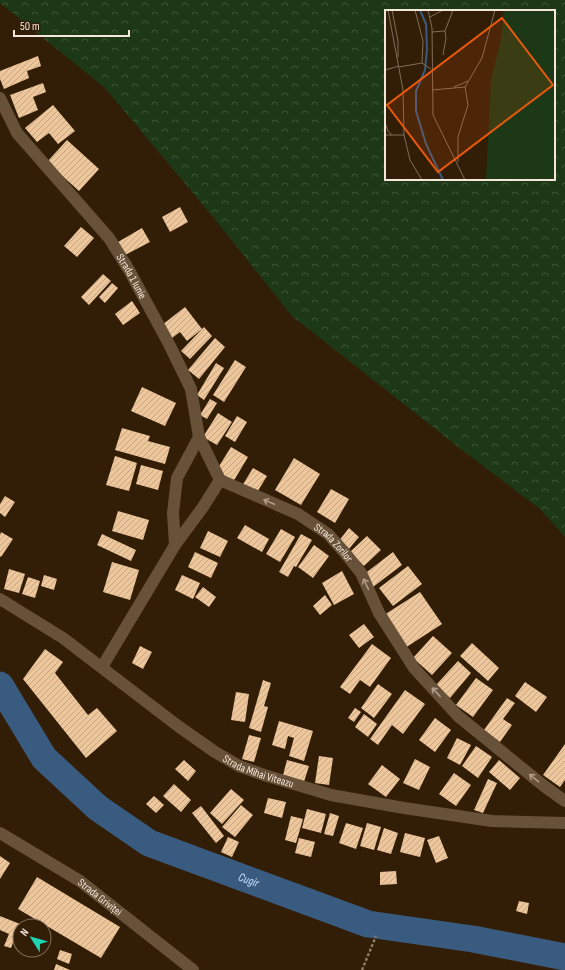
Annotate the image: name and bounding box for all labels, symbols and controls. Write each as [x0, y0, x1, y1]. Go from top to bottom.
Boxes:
inset map [385, 10, 555, 180]
scale bar [14, 12, 129, 38]
text: 50 m [20, 19, 40, 34]
street label: Strada 1 Iunie [114, 251, 150, 301]
one-way arrow [264, 498, 276, 505]
street label: Strada Zorilor [312, 520, 356, 564]
one-way arrow [362, 578, 369, 590]
one-way arrow [432, 687, 441, 697]
street label: Strada Mihai Viteazu [221, 752, 296, 790]
one-way arrow [528, 774, 539, 783]
water label: Cugir [236, 869, 262, 891]
street label: Strada Griviței [75, 875, 125, 918]
north arrow [12, 918, 52, 958]
text: N [17, 926, 31, 939]

